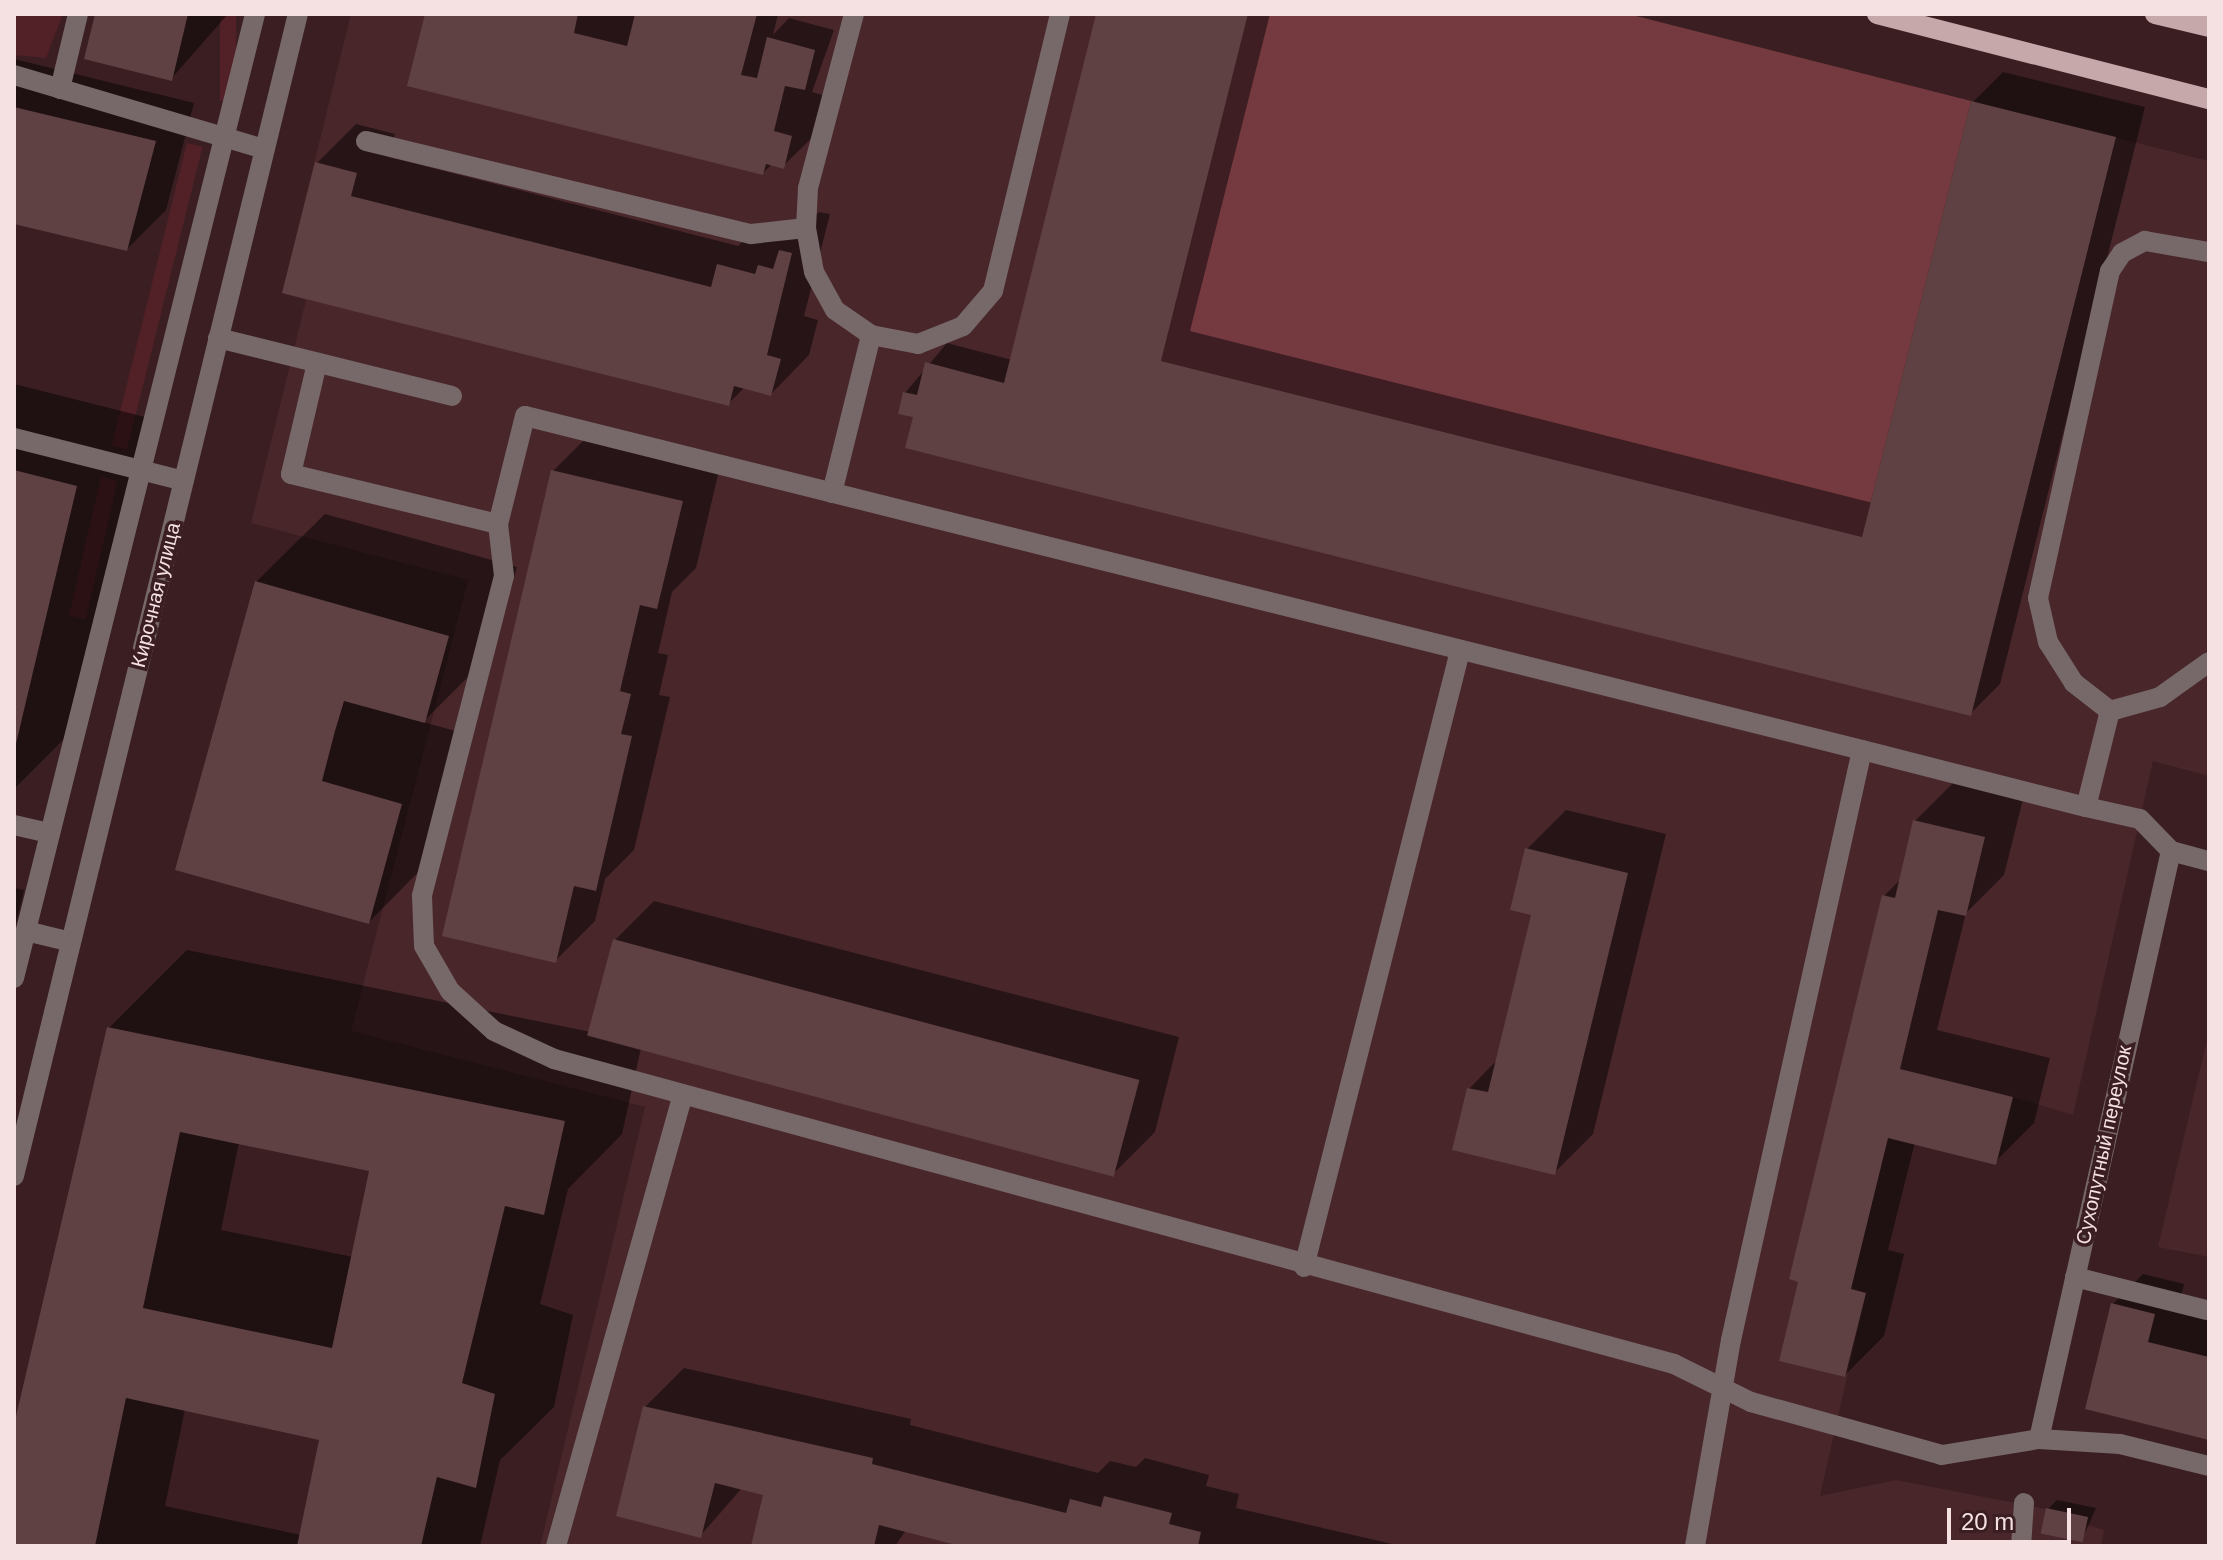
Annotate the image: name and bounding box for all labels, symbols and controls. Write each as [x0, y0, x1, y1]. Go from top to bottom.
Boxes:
street label: Кирочная улица [126, 520, 186, 670]
street label: Сухопутный переулок [2071, 1043, 2137, 1247]
scale bar [1951, 1492, 2075, 1542]
text: 20 m [1961, 1508, 2014, 1535]

